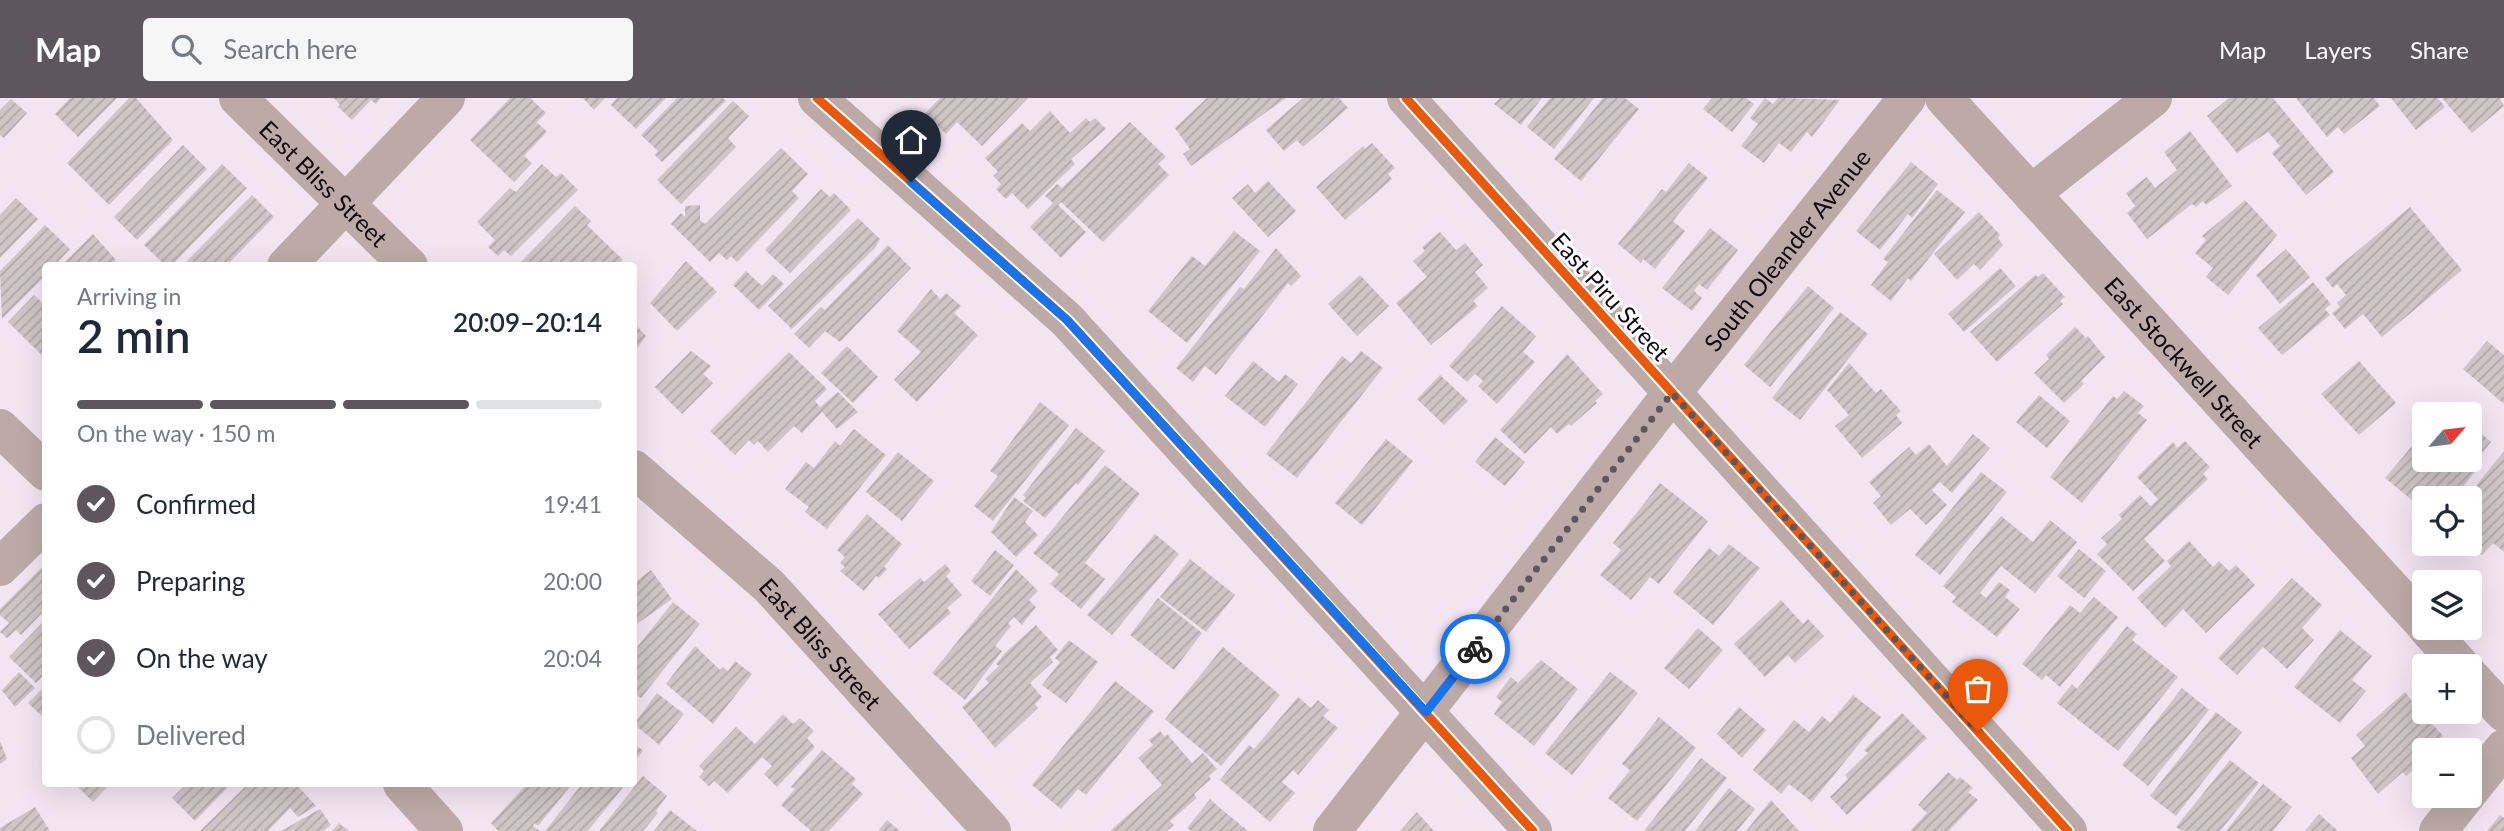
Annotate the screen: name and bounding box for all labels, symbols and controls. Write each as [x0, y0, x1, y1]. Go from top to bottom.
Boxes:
search box [143, 18, 633, 81]
text: Map [35, 29, 101, 69]
icon: search [167, 30, 205, 68]
text: Search here [223, 33, 357, 65]
text: Map [2219, 35, 2266, 64]
text: Layers [2304, 35, 2372, 64]
text: Share [2410, 35, 2469, 64]
pin [881, 110, 941, 182]
street label: East Bliss Street [254, 114, 395, 252]
icon: home [892, 121, 930, 159]
street label: South Oleander Avenue [1697, 143, 1876, 356]
street label: East Piru Street [1546, 226, 1676, 366]
street label: East Stockwell Street [2099, 270, 2270, 453]
text: Arriving in [77, 282, 181, 310]
text: 20:09–20:14 [453, 306, 602, 338]
text: 2 min [77, 308, 191, 363]
north arrow [2412, 402, 2482, 472]
map controls [2412, 402, 2482, 808]
text: On the way · 150 m [77, 419, 276, 447]
icon: check [77, 485, 115, 523]
button: locate [2412, 486, 2482, 556]
text: Confirmed [136, 488, 256, 520]
text: 19:41 [543, 490, 602, 518]
icon: check [77, 562, 115, 600]
text: Preparing [136, 565, 245, 597]
text: 20:00 [543, 567, 602, 595]
button: layers [2412, 570, 2482, 640]
street label: East Bliss Street [754, 571, 889, 715]
courier [1440, 614, 1510, 684]
icon: bike [1456, 630, 1494, 668]
icon: check [77, 639, 115, 677]
text: On the way [136, 642, 268, 674]
text: 20:04 [543, 644, 602, 672]
button: + [2412, 654, 2482, 724]
pin [1948, 659, 2008, 731]
icon: bag [1959, 670, 1997, 708]
text: Delivered [136, 719, 246, 751]
button: − [2412, 738, 2482, 808]

